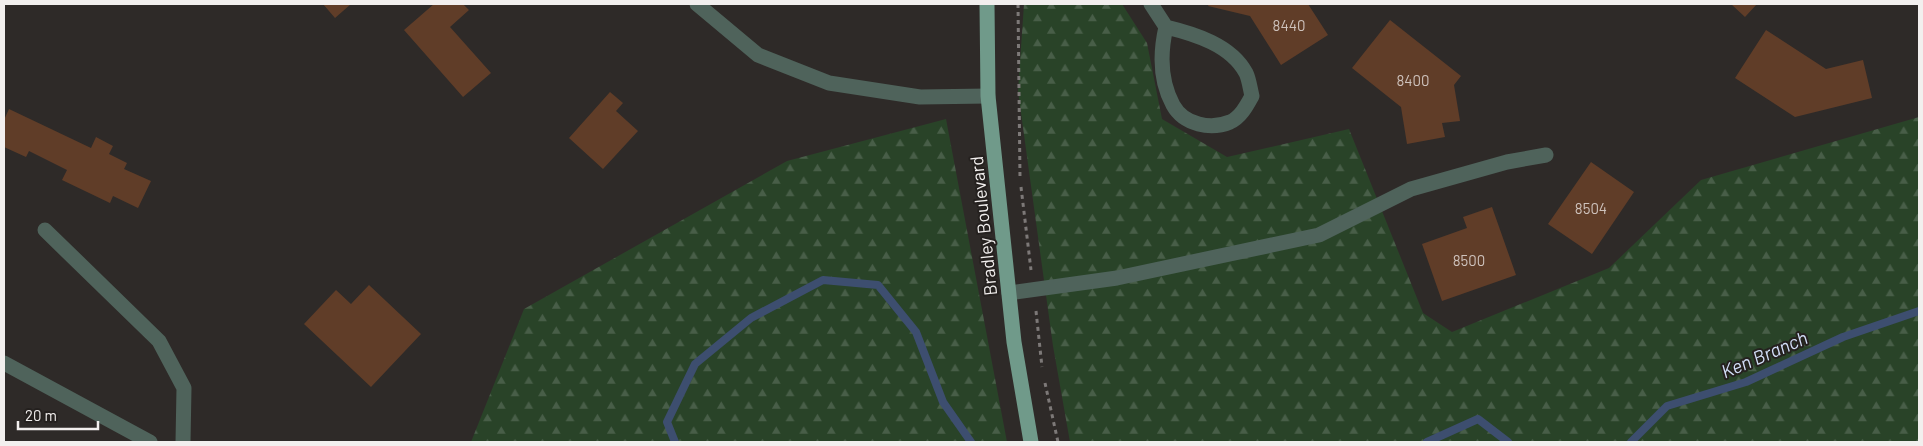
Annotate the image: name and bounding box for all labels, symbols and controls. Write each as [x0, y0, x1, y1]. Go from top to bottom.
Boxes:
house number: 8440 [1273, 16, 1305, 34]
house number: 8400 [1396, 71, 1430, 89]
street label: Bradley Boulevard [965, 155, 1001, 297]
house number: 8504 [1575, 199, 1607, 217]
house number: 8500 [1453, 251, 1485, 269]
water label: Ken Branch [1717, 325, 1811, 383]
scale bar [18, 398, 98, 430]
text: 20 m [25, 406, 57, 424]

